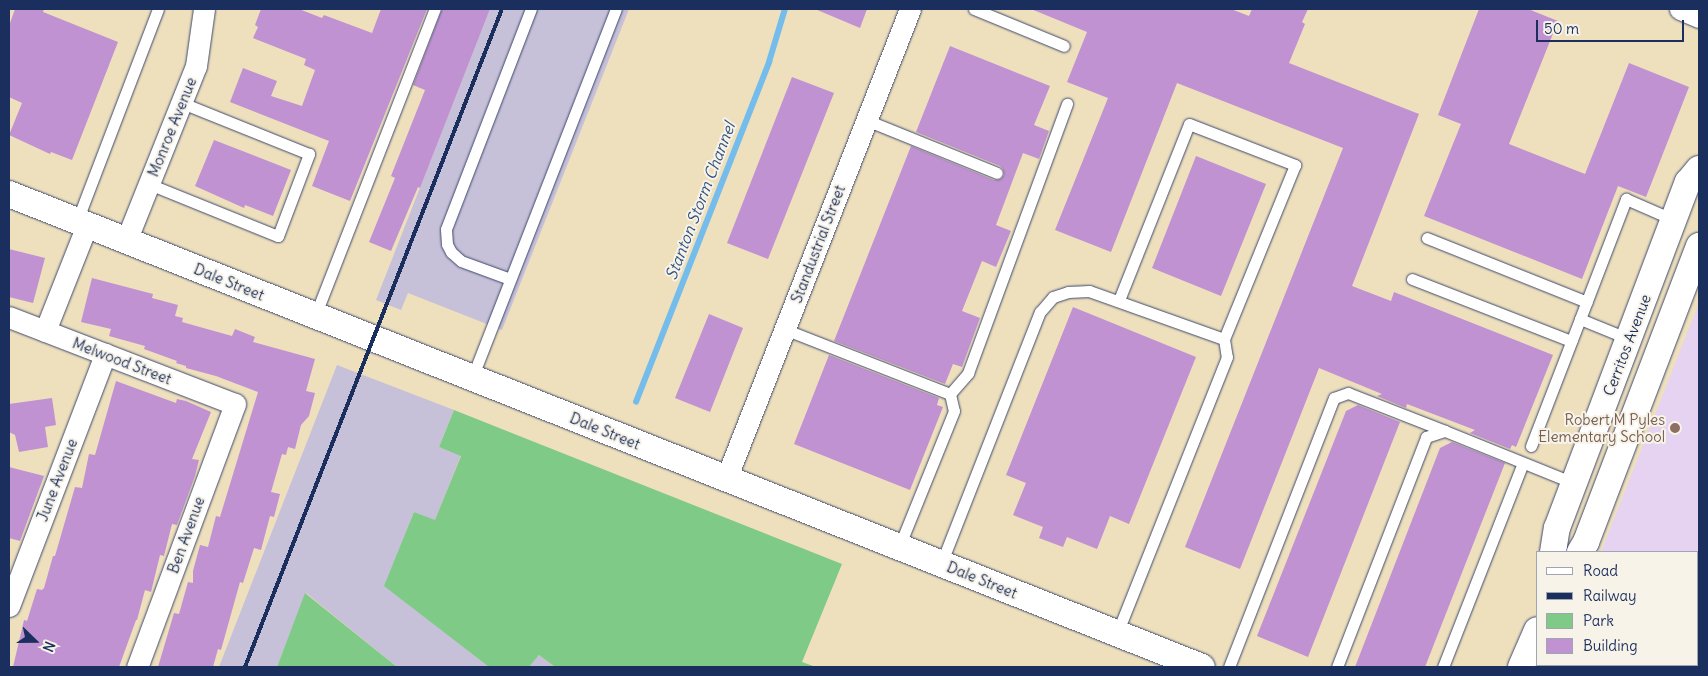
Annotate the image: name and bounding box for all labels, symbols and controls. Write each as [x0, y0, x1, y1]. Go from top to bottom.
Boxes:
scale bar [1538, 10, 1686, 42]
text: 50 m [1544, 19, 1579, 38]
street label: Monroe Avenue [144, 75, 200, 179]
water label: Stanton Storm Channel [661, 120, 739, 282]
street label: Standustrial Street [787, 182, 849, 306]
street label: Dale Street [191, 260, 267, 304]
street label: Cerritos Avenue [1599, 292, 1655, 398]
street label: Melwood Street [70, 334, 174, 388]
street label: Dale Street [567, 409, 643, 453]
place label: Robert M Pyles Elementary School [1538, 410, 1665, 445]
marker: Robert M Pyles Elementary School [1669, 422, 1681, 434]
street label: June Avenue [33, 436, 81, 524]
street label: Ben Avenue [164, 494, 208, 576]
legend [1536, 551, 1698, 666]
street label: Dale Street [944, 558, 1020, 602]
text: Road [1583, 561, 1618, 580]
text: Railway [1583, 586, 1637, 605]
text: Park [1583, 611, 1614, 630]
north arrow [10, 616, 60, 666]
text: Building [1583, 636, 1638, 655]
text: N [39, 639, 59, 654]

